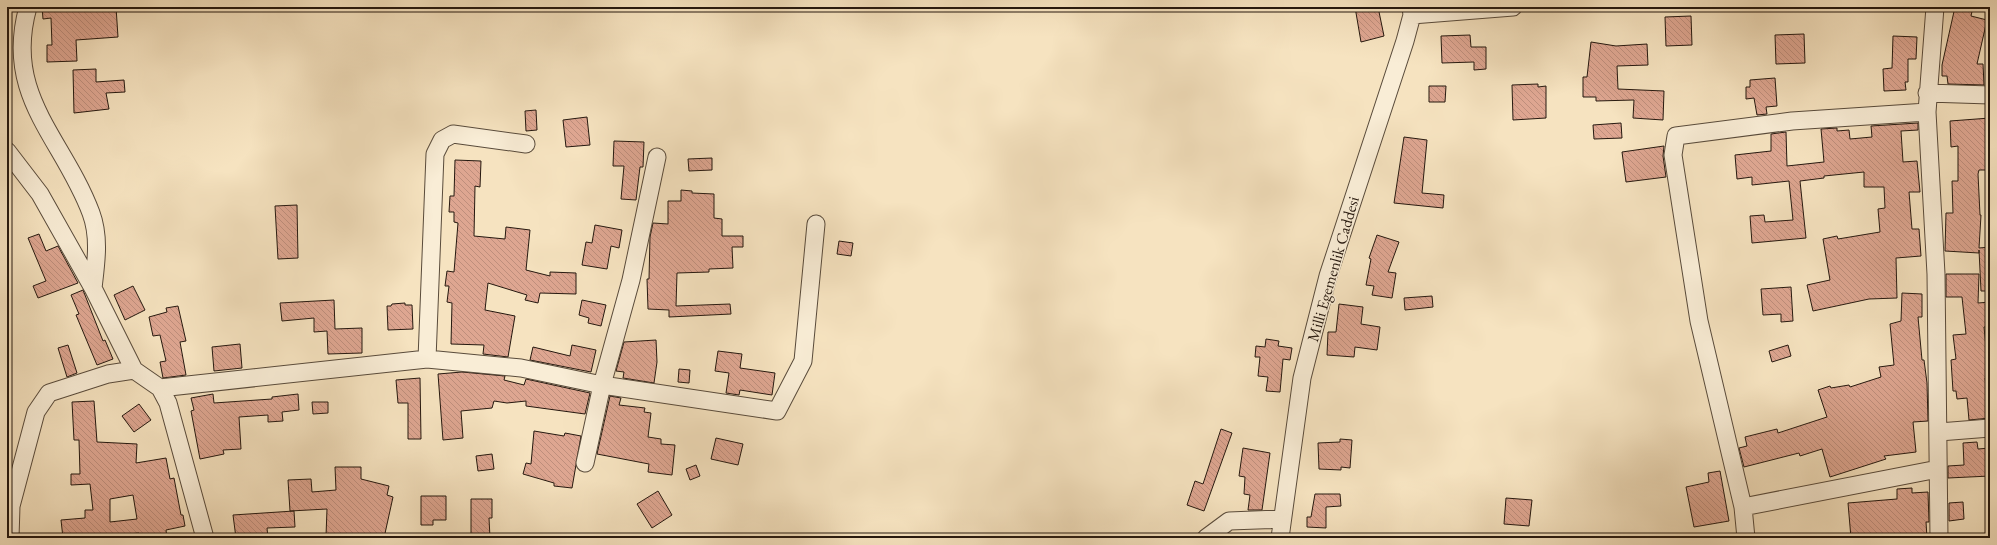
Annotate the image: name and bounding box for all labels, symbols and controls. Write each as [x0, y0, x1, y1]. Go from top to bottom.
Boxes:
street label: Milli Egemenlik Caddesi [1302, 194, 1364, 344]

